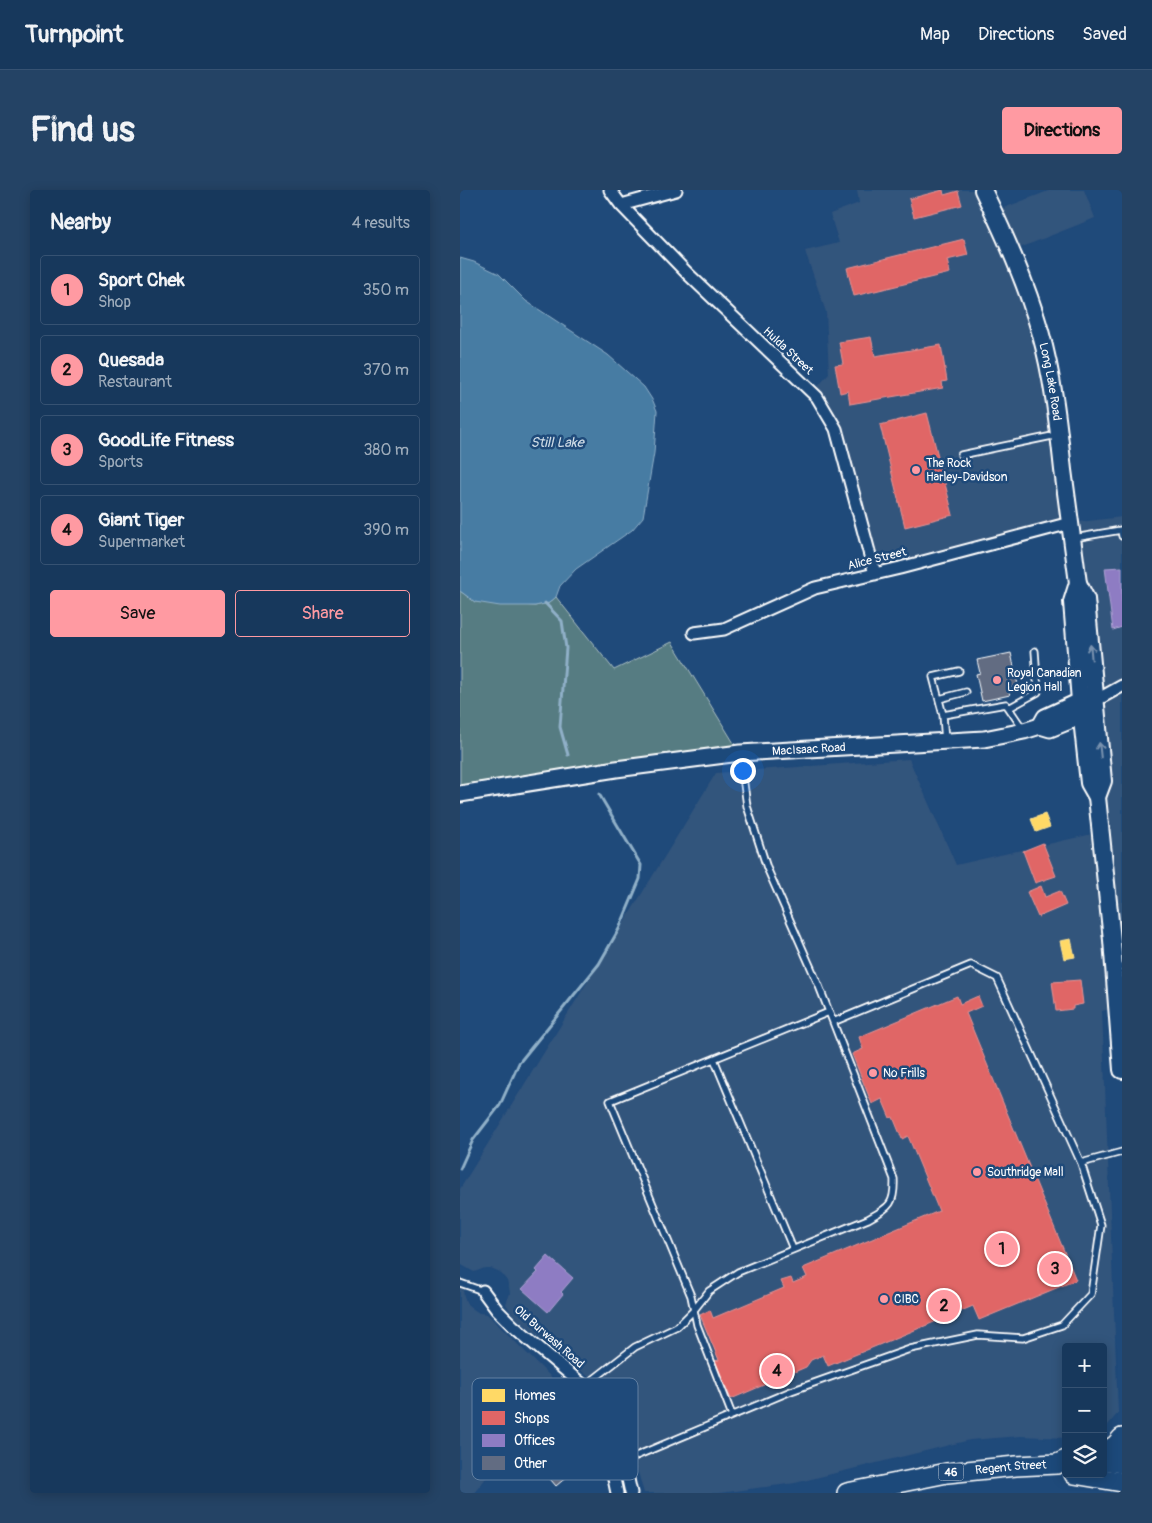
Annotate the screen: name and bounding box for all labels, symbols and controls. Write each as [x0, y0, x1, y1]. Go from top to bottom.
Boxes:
text: Turnpoint [25, 20, 123, 49]
text: Map [920, 23, 950, 46]
text: Directions [978, 23, 1054, 46]
text: Saved [1082, 23, 1127, 46]
button: Directions [1002, 107, 1122, 154]
text: Find us [30, 108, 135, 152]
text: Nearby [50, 209, 111, 236]
text: 4 results [352, 213, 410, 233]
text: Sport Chek [98, 268, 185, 292]
text: 1 [64, 280, 70, 300]
text: 350 m [363, 280, 409, 300]
text: Shop [98, 292, 131, 312]
street label: Hulda Street [760, 324, 816, 378]
street label: Long Lake Road [1036, 341, 1065, 422]
text: Quesada [98, 348, 164, 372]
text: 2 [63, 360, 71, 380]
text: 370 m [363, 360, 409, 380]
text: Restaurant [98, 372, 172, 392]
text: GoodLife Fitness [98, 428, 234, 452]
water label: Still Lake [530, 434, 586, 451]
text: 3 [63, 440, 71, 460]
text: 380 m [363, 440, 409, 460]
text: Sports [98, 452, 143, 472]
place label: The Rock Harley-Davidson [926, 456, 1008, 485]
marker: The Rock Harley-Davidson [910, 464, 922, 476]
text: Giant Tiger [98, 508, 184, 532]
text: 4 [62, 520, 72, 540]
text: 390 m [363, 520, 409, 540]
text: Supermarket [98, 532, 185, 552]
street label: Alice Street [846, 544, 908, 574]
button: Save [50, 590, 225, 637]
button: Share [235, 590, 410, 637]
one-way arrow [1086, 644, 1096, 660]
place label: Royal Canadian Legion Hall [1007, 666, 1082, 695]
marker: Royal Canadian Legion Hall [991, 674, 1003, 686]
street label: MacIsaac Road [772, 739, 846, 759]
one-way arrow [1095, 742, 1105, 758]
your location [730, 758, 756, 784]
place label: No Frills [883, 1066, 926, 1081]
marker: No Frills [867, 1067, 879, 1079]
place label: Southridge Mall [987, 1165, 1064, 1180]
marker: Southridge Mall [971, 1166, 983, 1178]
pin: 1 [986, 1230, 1018, 1268]
pin: 3 [1039, 1250, 1071, 1288]
pin: 2 [928, 1287, 960, 1325]
place label: CIBC [894, 1292, 919, 1307]
marker: CIBC [878, 1293, 890, 1305]
street label: Old Burwash Road [511, 1302, 587, 1372]
map controls [1062, 1343, 1107, 1478]
button: + [1062, 1343, 1107, 1388]
pin: 4 [761, 1352, 793, 1390]
legend [472, 1378, 638, 1480]
text: Homes [514, 1387, 556, 1404]
button: − [1062, 1388, 1107, 1433]
text: Shops [514, 1410, 550, 1427]
text: Offices [514, 1432, 556, 1449]
button: layers [1062, 1433, 1107, 1478]
text: Other [514, 1455, 547, 1472]
street label: Regent Street [974, 1457, 1047, 1478]
road number: 46 [938, 1464, 964, 1480]

